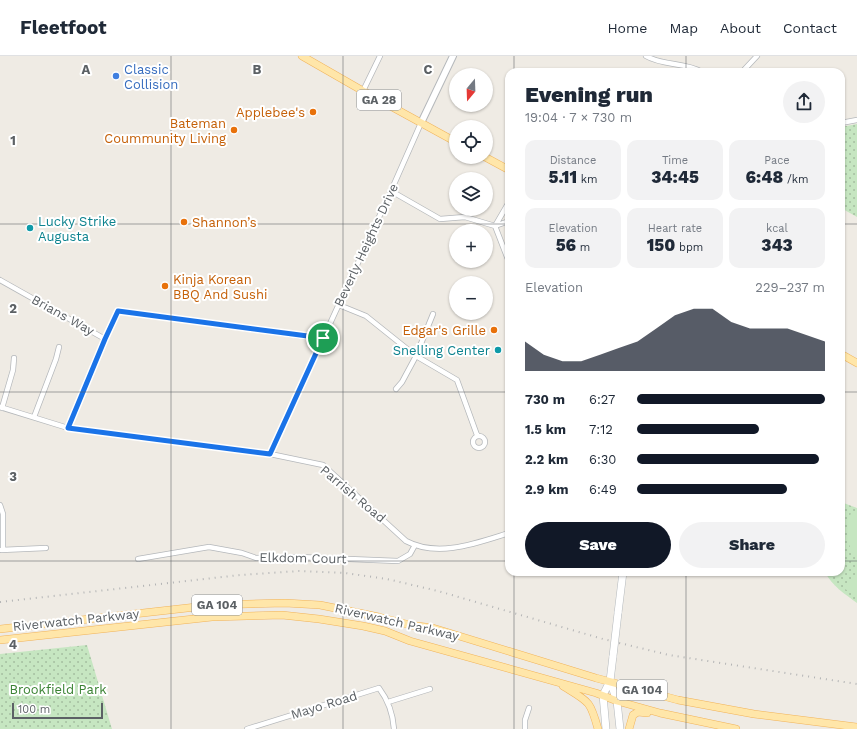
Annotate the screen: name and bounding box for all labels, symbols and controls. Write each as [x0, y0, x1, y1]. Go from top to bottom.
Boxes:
text: Fleetfoot [20, 16, 107, 39]
text: Home [607, 20, 647, 36]
text: Map [669, 20, 698, 36]
text: About [720, 20, 761, 36]
text: Contact [783, 20, 837, 36]
text: A [82, 62, 91, 77]
place label: Classic Collision [124, 62, 178, 92]
text: B [253, 62, 262, 77]
text: C [424, 62, 433, 77]
north arrow [449, 68, 493, 112]
map controls [449, 68, 493, 320]
marker: Classic Collision [111, 71, 121, 81]
button: share [783, 81, 825, 123]
text: Evening run [525, 82, 653, 107]
road number: GA 28 [357, 90, 401, 110]
place label: Applebee's [236, 105, 305, 120]
marker: Applebee's [308, 107, 318, 117]
text: 19:04 · 7 × 730 m [525, 110, 632, 125]
place label: Bateman Coummunity Living [104, 116, 226, 146]
button: locate [449, 120, 493, 164]
marker: Bateman Coummunity Living [229, 125, 239, 135]
text: 1 [10, 133, 16, 148]
text: Distance [550, 154, 596, 167]
text: Time [662, 154, 688, 167]
text: Pace [764, 154, 790, 167]
text: 5.11 [548, 167, 577, 187]
text: 34:45 [651, 167, 699, 187]
text: 6:48 [746, 167, 783, 187]
button: layers [449, 172, 493, 216]
text: km [577, 173, 598, 186]
text: /km [783, 173, 808, 186]
street label: Beverly Heights Drive [331, 181, 401, 309]
place label: Lucky Strike Augusta [38, 214, 116, 244]
place label: Shannon’s [192, 215, 257, 230]
marker: Shannon’s [179, 217, 189, 227]
text: Elevation [548, 222, 598, 235]
text: Heart rate [648, 222, 702, 235]
text: kcal [766, 222, 788, 235]
marker: Lucky Strike Augusta [25, 223, 35, 233]
button: + [449, 224, 493, 268]
text: 56 [556, 235, 576, 255]
text: 150 [647, 235, 675, 255]
text: 343 [761, 235, 793, 255]
text: m [576, 241, 590, 254]
text: bpm [675, 241, 703, 254]
place label: Kinja Korean BBQ And Sushi [173, 272, 267, 302]
button: − [449, 276, 493, 320]
text: Elevation [525, 280, 583, 295]
text: 229–237 m [755, 280, 825, 295]
marker: Kinja Korean BBQ And Sushi [160, 281, 170, 291]
street label: Brians Way [29, 292, 97, 338]
text: 2 [9, 301, 17, 316]
pin [306, 321, 340, 355]
place label: Edgar's Grille [402, 323, 486, 338]
marker: Edgar's Grille [489, 325, 499, 335]
icon: arrive [312, 327, 334, 349]
place label: Snelling Center [393, 343, 490, 358]
marker: Snelling Center [493, 345, 503, 355]
text: 730 m [525, 392, 565, 407]
text: 6:27 [589, 392, 615, 407]
text: 1.5 km [525, 422, 566, 437]
text: 7:12 [589, 422, 613, 437]
text: 2.2 km [525, 452, 568, 467]
text: 6:30 [589, 452, 616, 467]
street label: Parrish Road [317, 462, 389, 526]
text: 3 [9, 469, 17, 484]
text: 2.9 km [525, 482, 569, 497]
text: 6:49 [589, 482, 617, 497]
button: Save [525, 522, 671, 568]
button: Share [679, 522, 825, 568]
street label: Elkdom Court [259, 550, 347, 566]
road number: GA 104 [192, 595, 242, 615]
street label: Riverwatch Parkway [333, 600, 461, 644]
street label: Riverwatch Parkway [12, 606, 140, 634]
text: 4 [9, 637, 18, 652]
road number: GA 104 [617, 680, 667, 700]
park label: Brookfield Park [9, 682, 107, 697]
street label: Mayo Road [289, 688, 359, 722]
scale bar [12, 701, 103, 720]
text: 100 m [18, 703, 50, 716]

